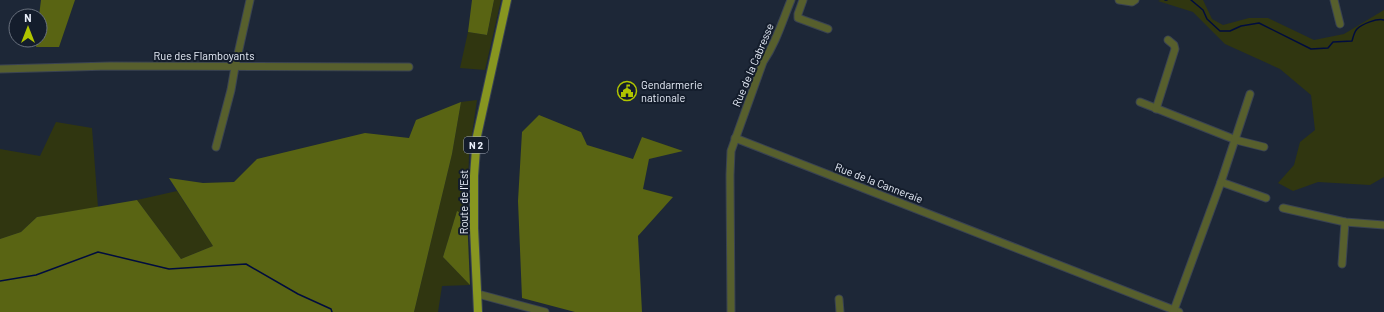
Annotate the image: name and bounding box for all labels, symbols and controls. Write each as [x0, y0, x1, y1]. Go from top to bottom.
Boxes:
north arrow [8, 8, 48, 48]
text: N [24, 11, 32, 24]
street label: Rue de la Cabresse [729, 21, 776, 108]
street label: Rue des Flamboyants [154, 49, 254, 62]
place label: Gendarmerie nationale [641, 78, 703, 104]
public building icon: Gendarmerie nationale [616, 80, 638, 102]
road number: N 2 [464, 137, 488, 153]
street label: Rue de la Canneraie [833, 160, 925, 205]
street label: Route de l'Est [457, 170, 470, 234]

